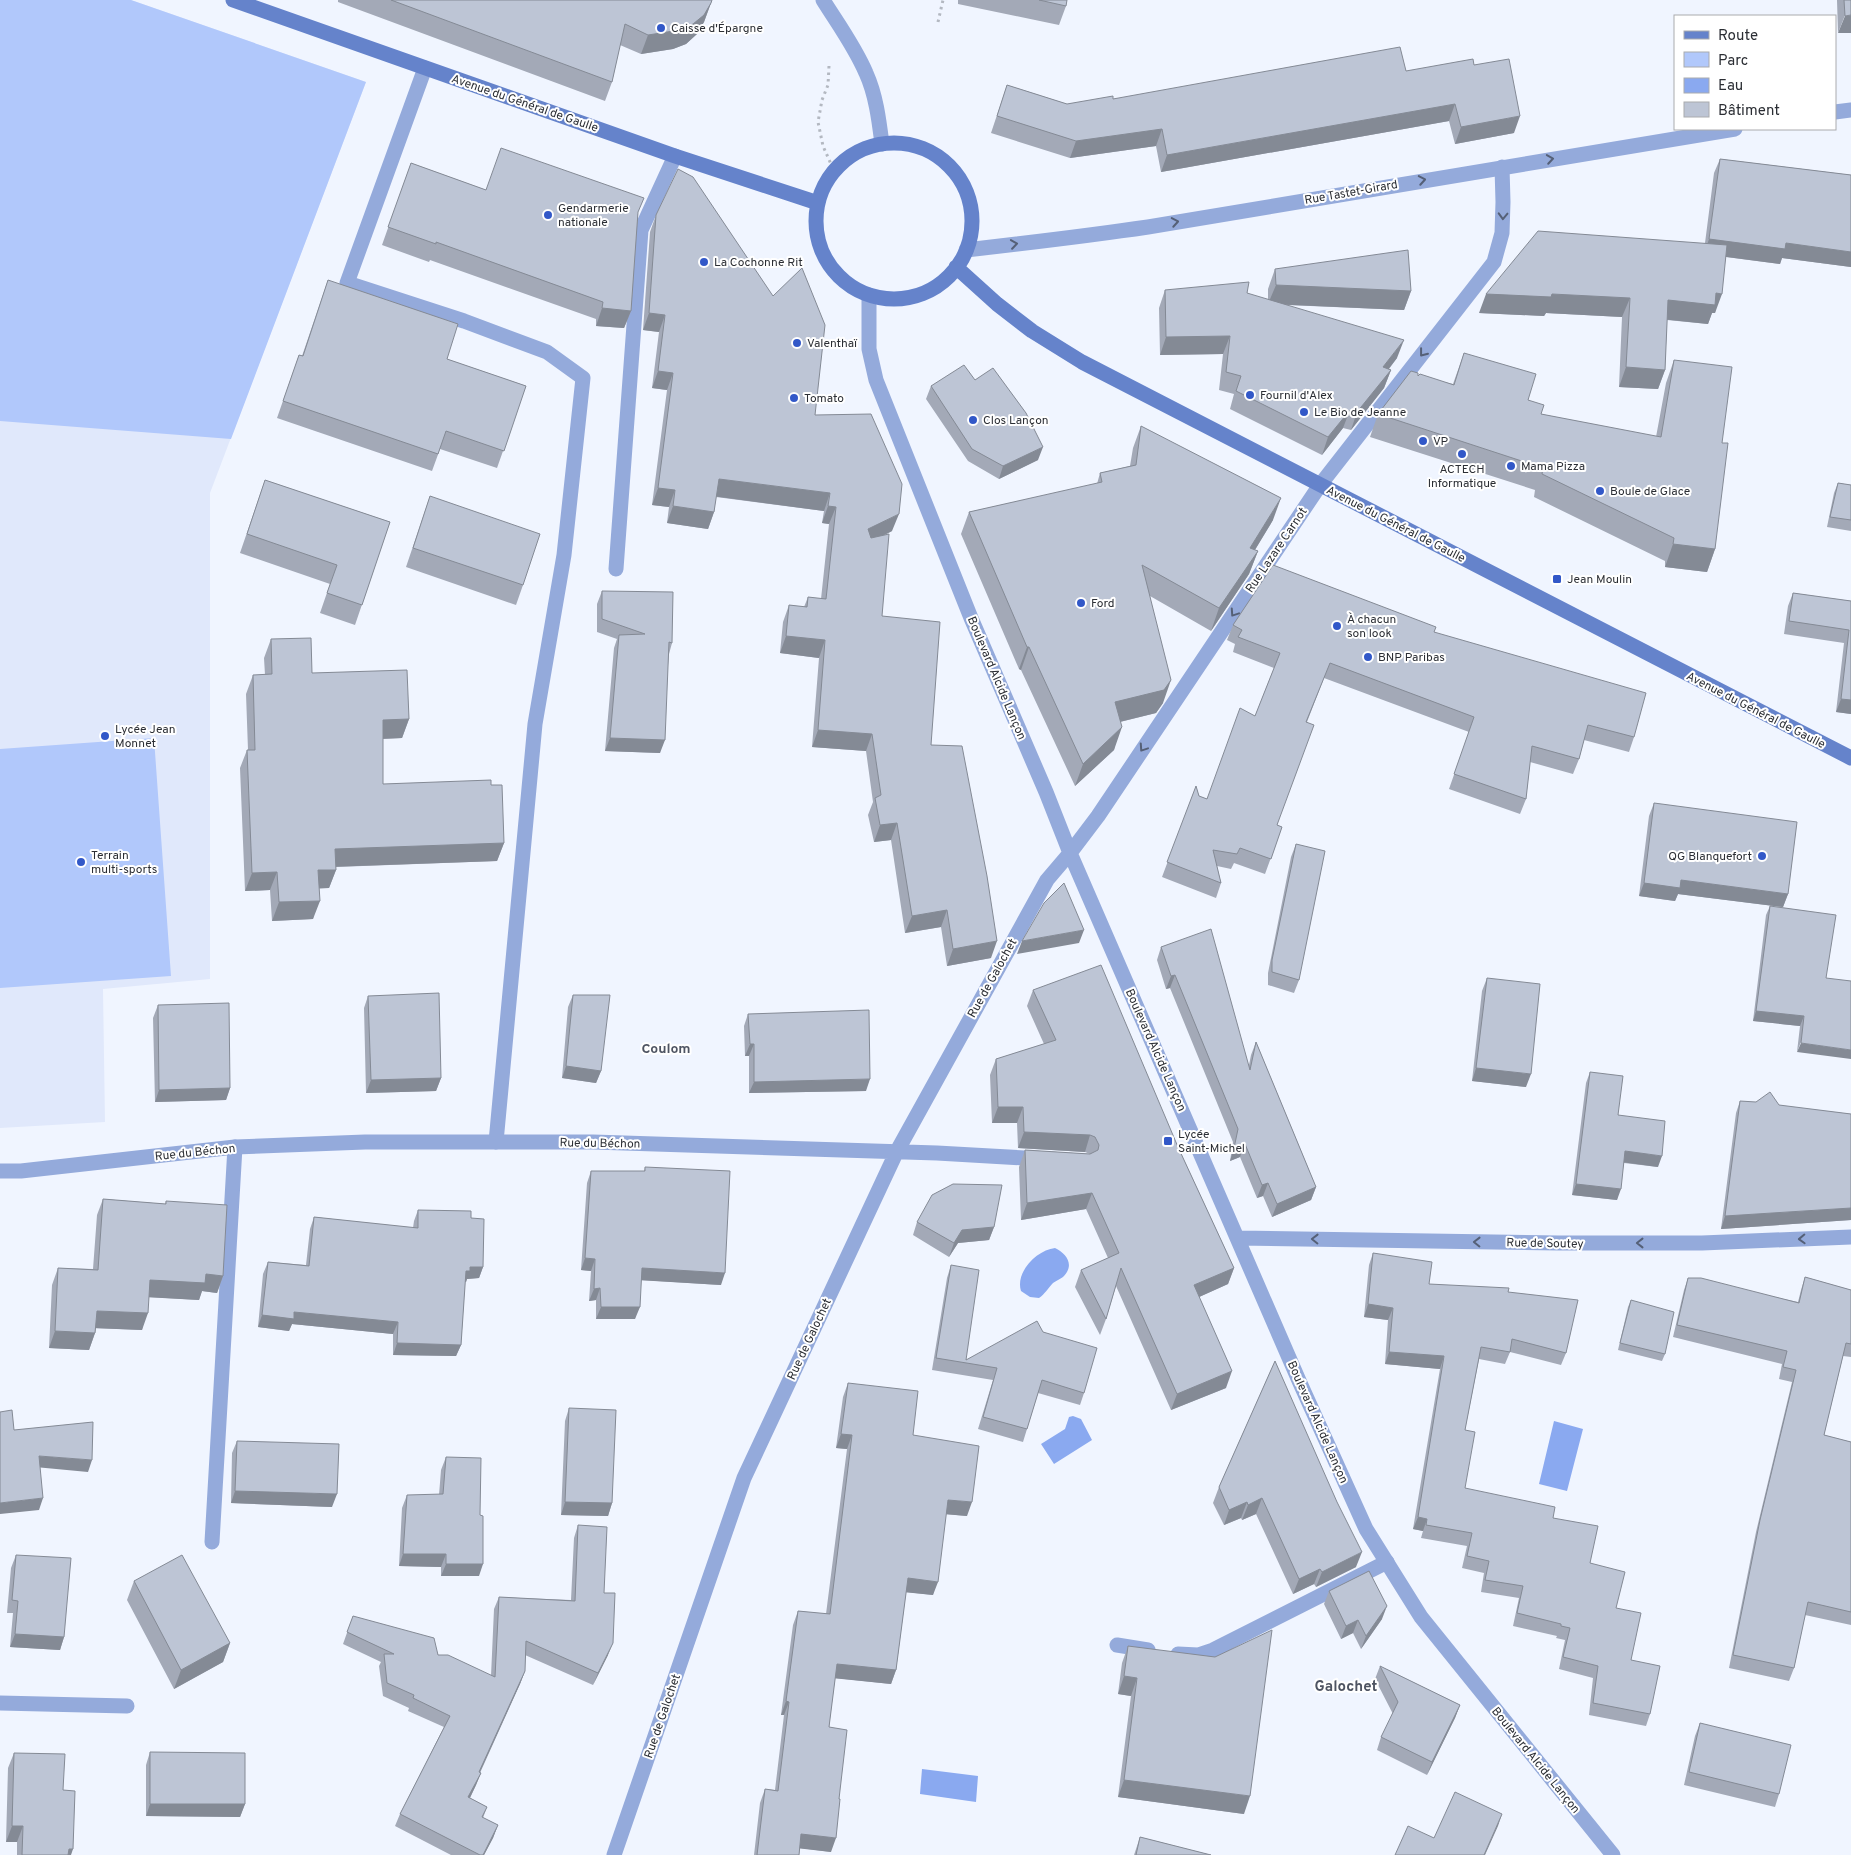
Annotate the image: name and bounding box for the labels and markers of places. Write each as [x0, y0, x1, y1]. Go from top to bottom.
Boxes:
place label: Caisse d'Épargne [671, 21, 763, 37]
marker: Caisse d'Épargne [655, 22, 667, 34]
place label: Gendarmerie nationale [558, 201, 629, 231]
marker: Gendarmerie nationale [542, 209, 554, 221]
place label: La Cochonne Rit [714, 255, 803, 271]
marker: La Cochonne Rit [698, 256, 710, 268]
place label: Valenthaï [807, 336, 858, 352]
marker: Valenthaï [791, 337, 803, 349]
place label: Fournil d'Alex [1260, 388, 1333, 404]
marker: Fournil d'Alex [1244, 389, 1256, 401]
place label: Tomato [804, 391, 844, 407]
marker: Tomato [788, 392, 800, 404]
place label: Le Bio de Jeanne [1314, 405, 1406, 421]
marker: Le Bio de Jeanne [1298, 406, 1310, 418]
place label: Clos Lançon [983, 413, 1049, 429]
marker: Clos Lançon [967, 414, 979, 426]
place label: VP [1433, 434, 1449, 450]
marker: VP [1417, 435, 1429, 447]
marker: ACTECH Informatique [1456, 448, 1468, 460]
place label: Mama Pizza [1521, 459, 1585, 475]
marker: Mama Pizza [1505, 460, 1517, 472]
place label: ACTECH Informatique [1428, 462, 1496, 492]
place label: Boule de Glace [1610, 484, 1690, 500]
marker: Boule de Glace [1594, 485, 1606, 497]
place label: Jean Moulin [1567, 572, 1632, 588]
marker: Jean Moulin [1551, 573, 1563, 585]
place label: Ford [1091, 596, 1115, 612]
marker: Ford [1075, 597, 1087, 609]
place label: À chacun son look [1347, 612, 1396, 642]
marker: À chacun son look [1331, 620, 1343, 632]
place label: BNP Paribas [1378, 650, 1445, 666]
marker: BNP Paribas [1362, 651, 1374, 663]
place label: Lycée Jean Monnet [115, 722, 176, 752]
marker: Lycée Jean Monnet [99, 730, 111, 742]
place label: Terrain multi-sports [91, 848, 157, 878]
place label: QG Blanquefort [1668, 849, 1752, 865]
marker: QG Blanquefort [1756, 850, 1768, 862]
marker: Terrain multi-sports [75, 856, 87, 868]
place label: Lycée Saint-Michel [1178, 1127, 1245, 1157]
marker: Lycée Saint-Michel [1162, 1135, 1174, 1147]

